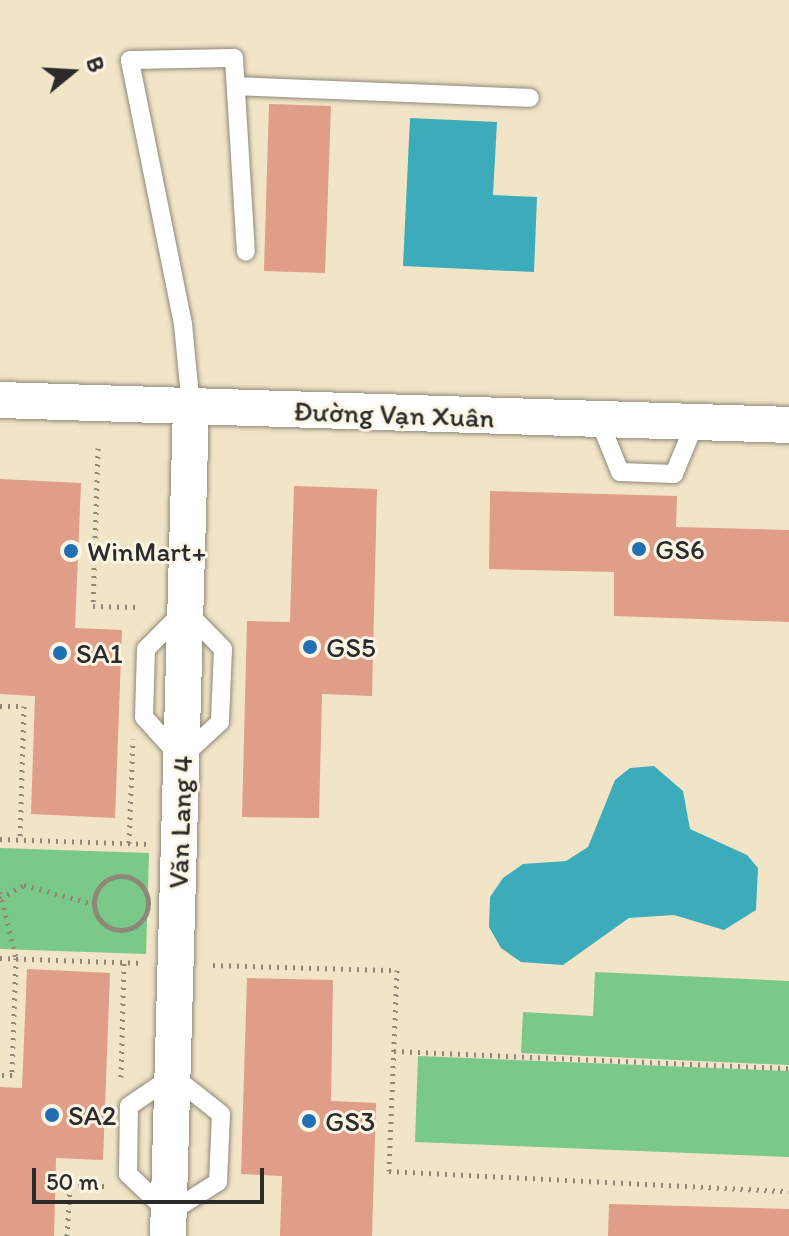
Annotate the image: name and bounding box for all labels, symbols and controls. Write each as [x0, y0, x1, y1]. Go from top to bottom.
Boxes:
north arrow [32, 32, 112, 112]
text: B [80, 53, 110, 75]
street label: Đường Vạn Xuân [292, 394, 496, 434]
place label: GS6 [655, 532, 705, 566]
place label: WinMart+ [87, 534, 206, 568]
marker: GS6 [630, 540, 648, 558]
marker: WinMart+ [62, 542, 80, 560]
place label: GS5 [326, 630, 376, 664]
place label: SA1 [76, 636, 123, 670]
marker: GS5 [301, 638, 319, 656]
marker: SA1 [51, 644, 69, 662]
street label: Văn Lang 4 [161, 754, 199, 890]
place label: SA2 [68, 1098, 116, 1132]
place label: GS3 [325, 1104, 375, 1138]
marker: SA2 [43, 1106, 61, 1124]
marker: GS3 [300, 1112, 318, 1130]
scale bar [36, 1152, 268, 1202]
text: 50 m [46, 1167, 99, 1196]

